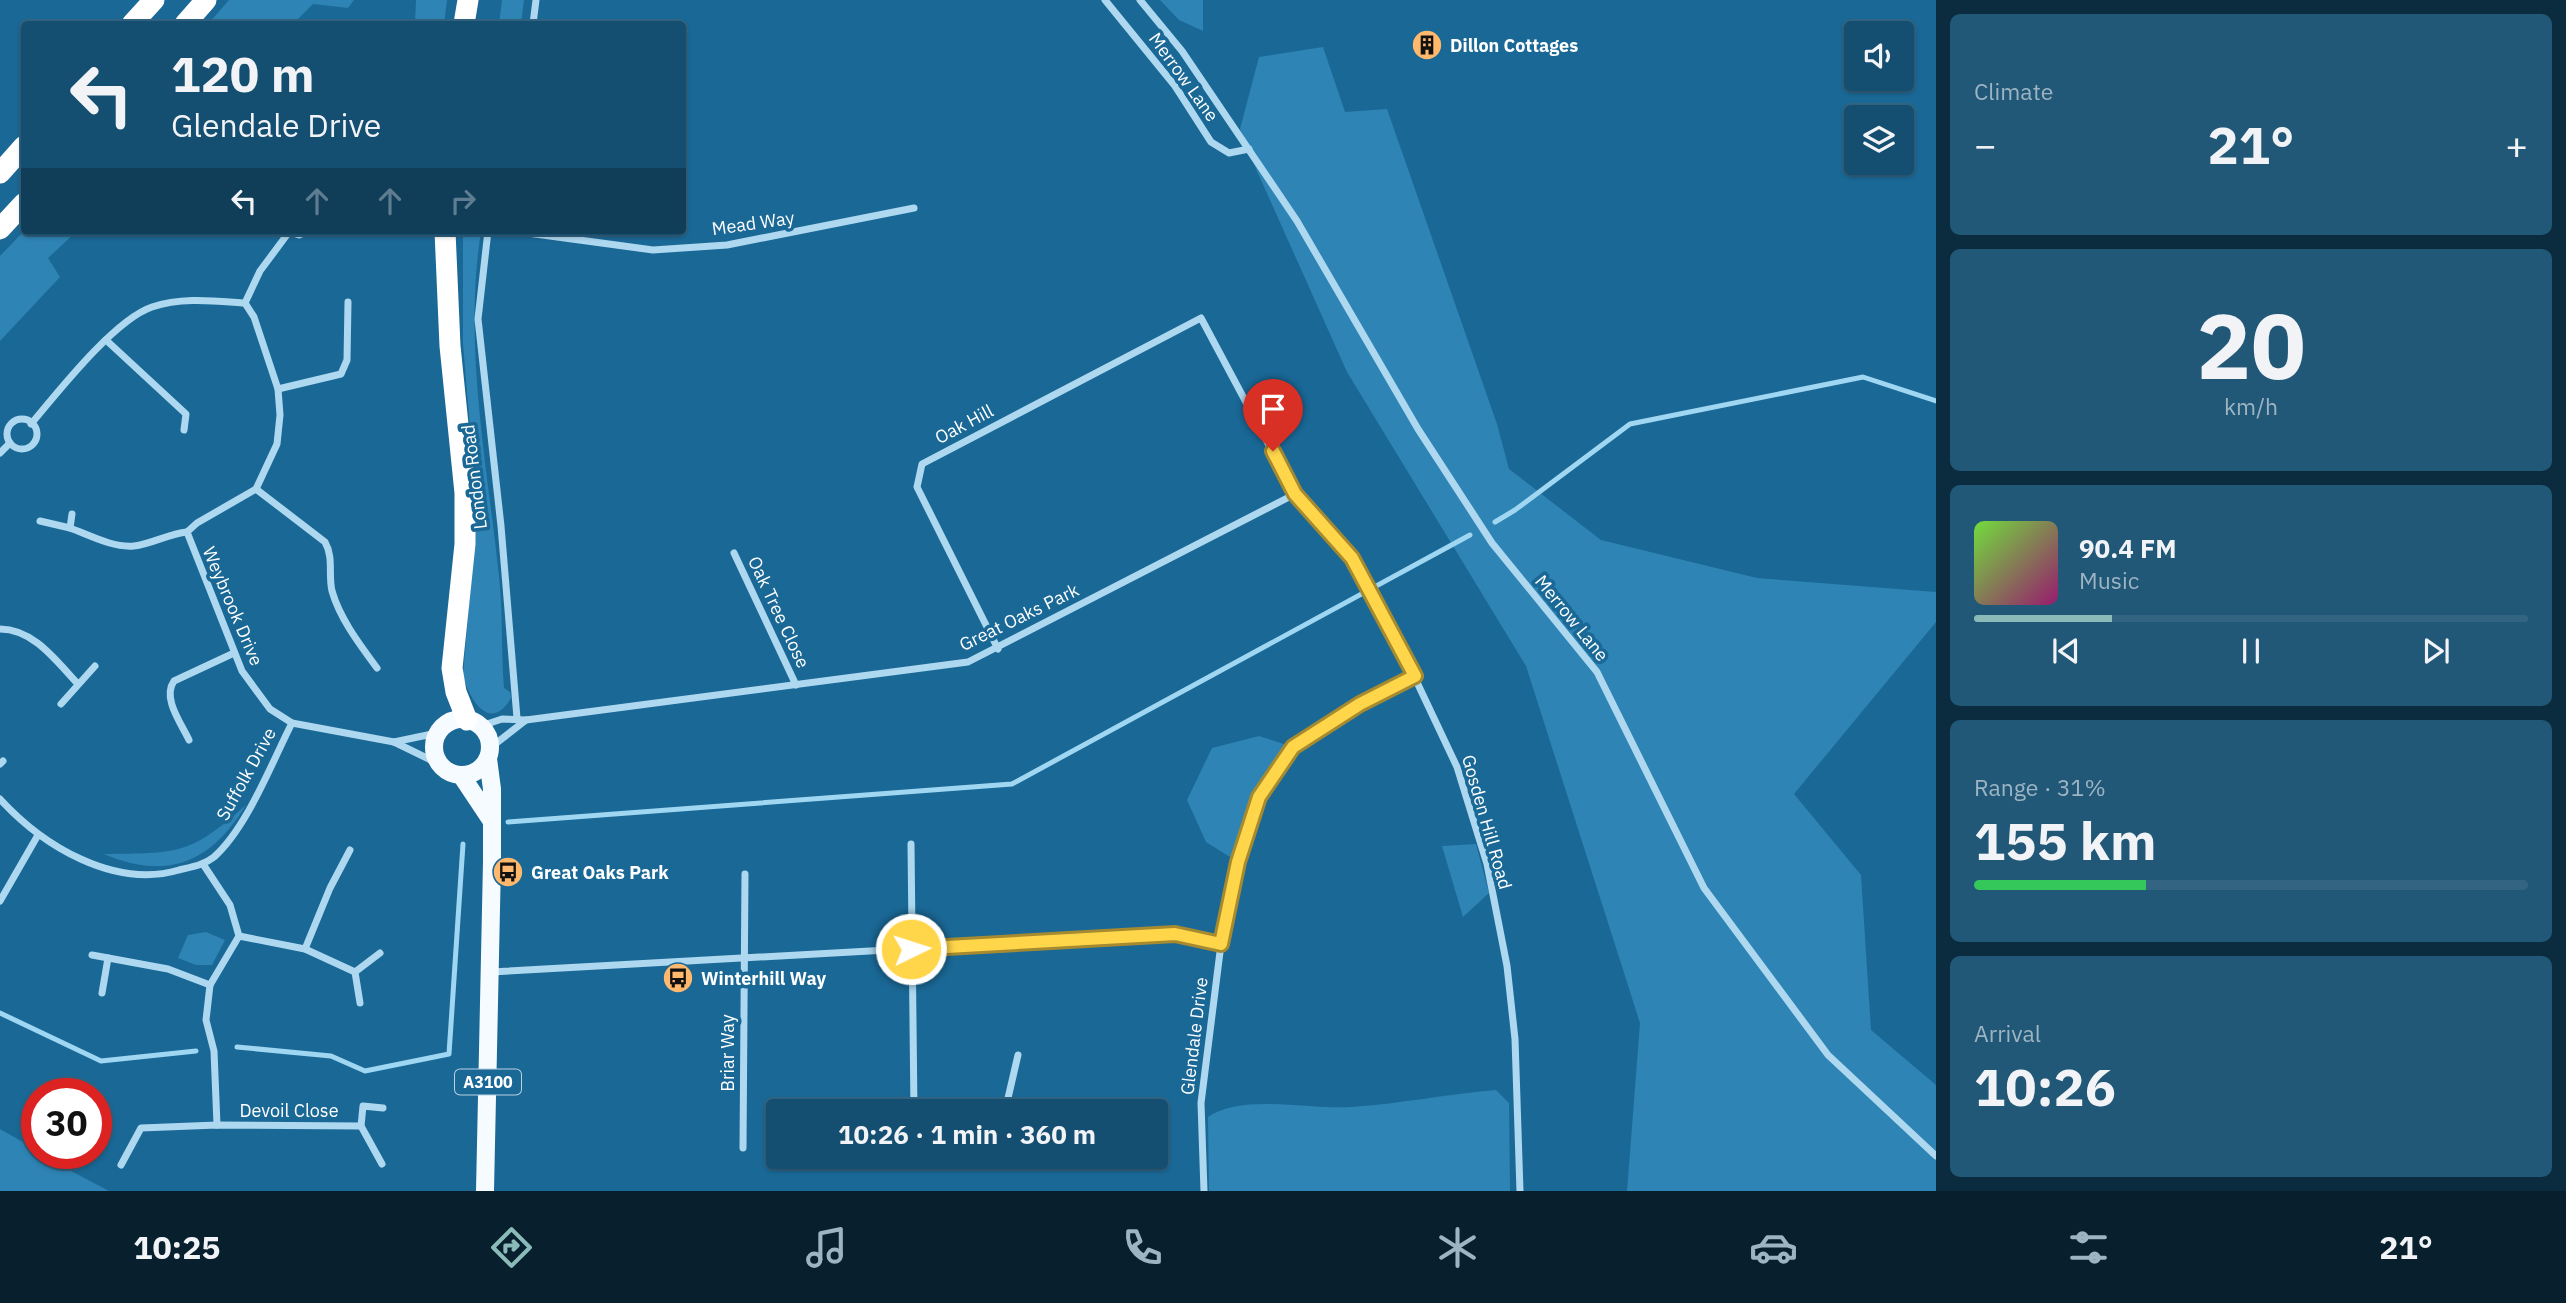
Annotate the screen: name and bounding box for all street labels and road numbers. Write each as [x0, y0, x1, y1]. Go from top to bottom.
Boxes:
street label: Merrow Lane [1144, 28, 1224, 126]
street label: Mead Way [710, 206, 796, 240]
street label: Oak Hill [931, 399, 997, 449]
street label: London Road [456, 423, 492, 531]
street label: Weybrook Drive [198, 543, 268, 669]
street label: Oak Tree Close [743, 552, 815, 672]
street label: Merrow Lane [1530, 570, 1614, 666]
street label: Great Oaks Park [955, 578, 1083, 656]
street label: Suffolk Drive [211, 723, 281, 825]
street label: Gosden Hill Road [1457, 752, 1517, 892]
street label: Glendale Drive [1175, 976, 1213, 1096]
street label: Briar Way [716, 1014, 739, 1092]
road number: A3100 [455, 1070, 521, 1094]
street label: Devoil Close [239, 1099, 339, 1122]

